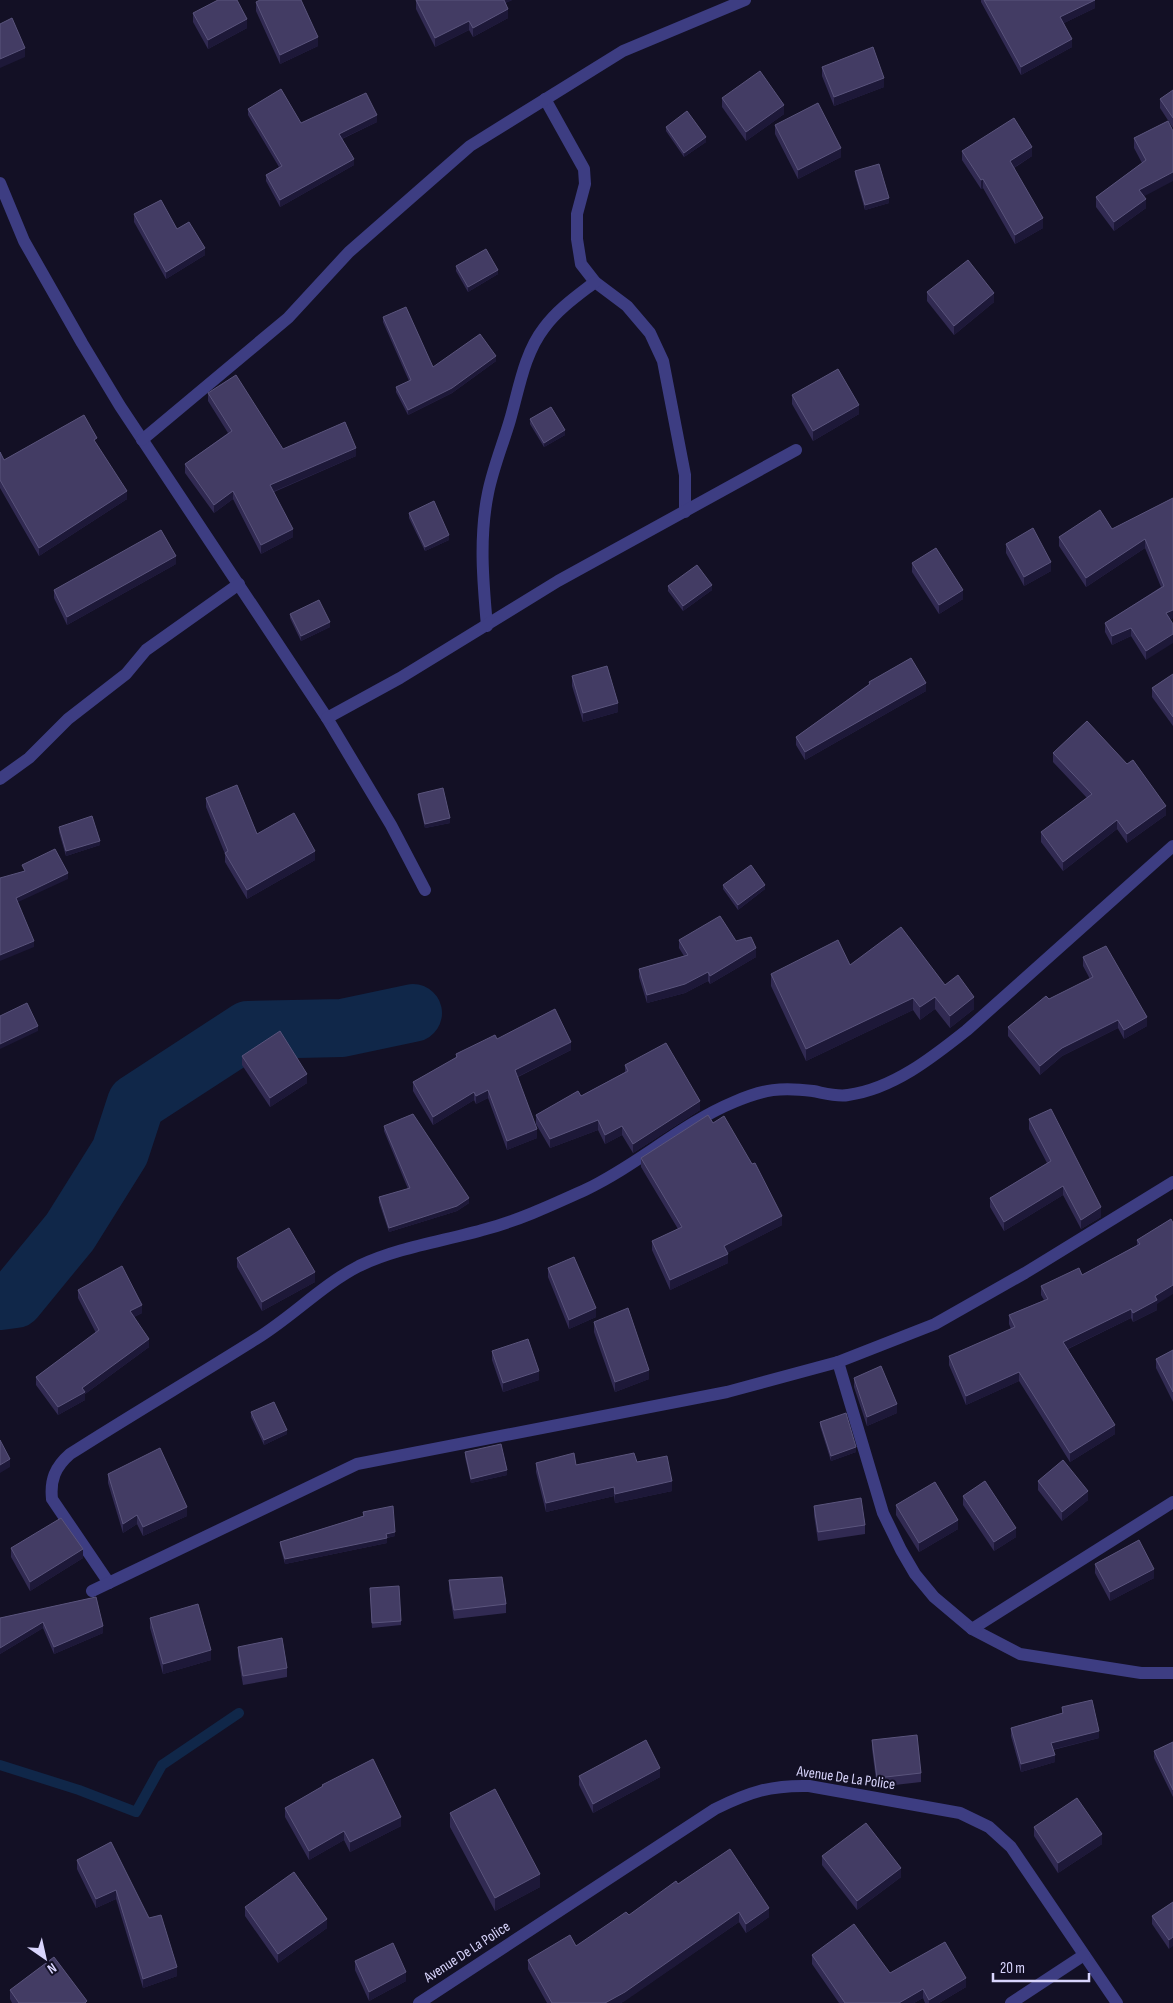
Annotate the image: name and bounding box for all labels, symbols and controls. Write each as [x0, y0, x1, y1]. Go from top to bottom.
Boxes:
street label: Avenue De La Police [795, 1762, 896, 1794]
street label: Avenue De La Police [419, 1917, 514, 1987]
north arrow [20, 1933, 70, 1983]
scale bar [993, 1950, 1089, 1982]
text: N [44, 1959, 60, 1978]
text: 20 m [1000, 1959, 1025, 1978]

